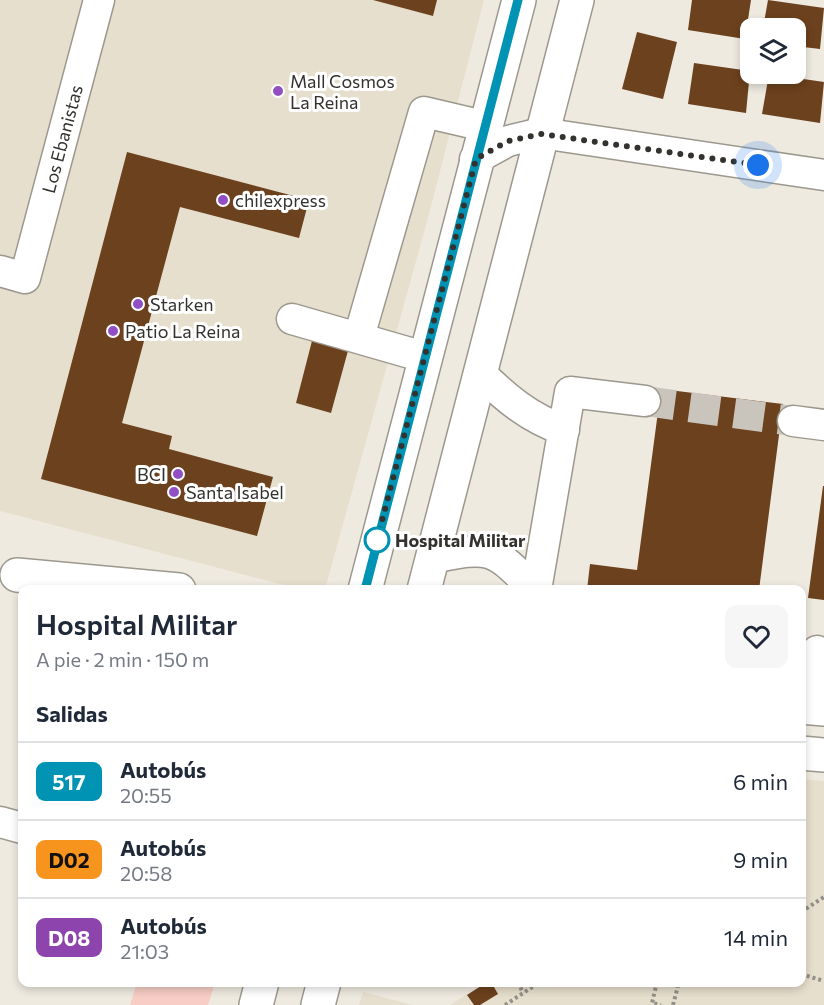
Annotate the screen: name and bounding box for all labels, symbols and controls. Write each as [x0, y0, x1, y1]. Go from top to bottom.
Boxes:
map controls [740, 18, 806, 84]
button: layers [740, 18, 806, 84]
place label: Mall Cosmos La Reina [290, 70, 395, 113]
street label: Los Ebanistas [37, 82, 87, 196]
marker: Mall Cosmos La Reina [271, 84, 285, 98]
your location [743, 150, 773, 180]
place label: chilexpress [235, 189, 326, 211]
marker: chilexpress [216, 193, 230, 207]
place label: Starken [150, 293, 214, 315]
marker: Starken [131, 297, 145, 311]
place label: Patio La Reina [125, 320, 240, 342]
marker: Patio La Reina [106, 324, 120, 338]
place label: BCI [137, 463, 166, 485]
marker: BCI [171, 467, 185, 481]
place label: Santa Isabel [186, 481, 284, 503]
marker: Santa Isabel [167, 485, 181, 499]
marker: Hospital Militar [364, 527, 390, 553]
place label: Hospital Militar [395, 529, 526, 551]
button: heart [725, 605, 788, 668]
text: Hospital Militar [36, 607, 237, 641]
text: A pie · 2 min · 150 m [36, 647, 209, 671]
text: Salidas [36, 700, 108, 727]
text: Autobús [120, 756, 206, 783]
text: 6 min [733, 768, 788, 795]
text: 517 [52, 769, 86, 794]
text: 20:55 [120, 783, 172, 807]
text: Autobús [120, 834, 206, 861]
text: 9 min [733, 846, 788, 873]
text: D02 [48, 847, 90, 872]
text: 20:58 [120, 861, 172, 885]
text: Autobús [120, 912, 207, 939]
text: 14 min [724, 924, 788, 951]
text: D08 [48, 925, 90, 950]
text: 21:03 [120, 939, 169, 963]

